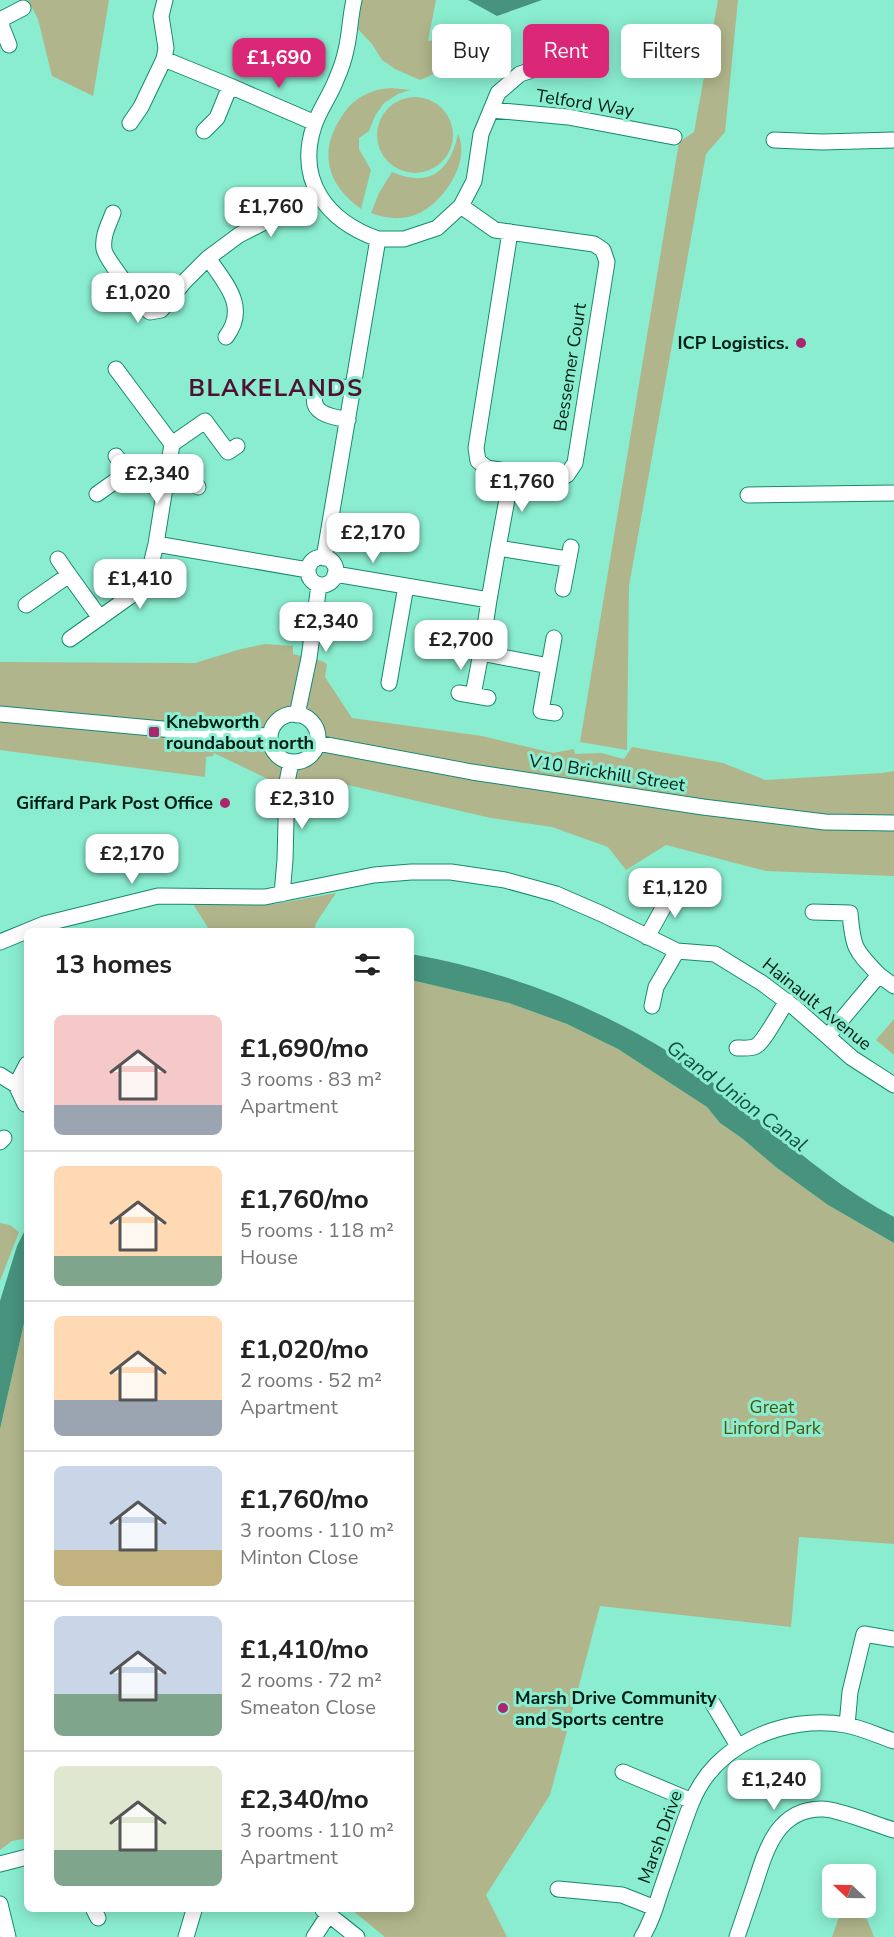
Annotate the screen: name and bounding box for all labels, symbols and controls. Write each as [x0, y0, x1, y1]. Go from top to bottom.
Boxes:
chip: Buy [432, 24, 511, 78]
chip: Rent [523, 24, 609, 78]
chip: Filters [621, 24, 721, 78]
pin: £1,690 [230, 38, 328, 89]
text: £1,690 [247, 44, 311, 71]
street label: Telford Way [534, 83, 636, 123]
pin: £1,760 [222, 187, 320, 238]
text: £1,760 [239, 193, 303, 220]
pin: £1,020 [89, 273, 187, 324]
text: £1,020 [106, 279, 170, 306]
street label: Bessemer Court [548, 300, 592, 433]
place label: ICP Logistics. [677, 331, 789, 355]
marker: ICP Logistics. [794, 336, 808, 350]
district label: BLAKELANDS [188, 372, 364, 404]
pin: £2,340 [108, 454, 206, 505]
text: £2,340 [125, 460, 189, 487]
pin: £1,760 [473, 462, 571, 513]
text: £1,760 [490, 468, 554, 495]
pin: £2,170 [324, 513, 422, 564]
text: £2,170 [341, 519, 405, 546]
pin: £1,410 [91, 559, 189, 610]
text: £1,410 [108, 565, 172, 592]
pin: £2,340 [277, 602, 375, 653]
text: £2,340 [294, 608, 358, 635]
pin: £2,700 [412, 620, 510, 671]
text: £2,700 [429, 626, 493, 653]
place label: Knebworth roundabout north [166, 710, 314, 755]
marker: Knebworth roundabout north [147, 725, 161, 739]
street label: V10 Brickhill Street [526, 749, 687, 797]
pin: £2,310 [253, 779, 351, 830]
text: £2,310 [270, 785, 334, 812]
place label: Giffard Park Post Office [16, 791, 213, 815]
marker: Giffard Park Post Office [218, 796, 232, 810]
pin: £2,170 [83, 834, 181, 885]
text: £2,170 [100, 840, 164, 867]
pin: £1,120 [626, 868, 724, 919]
text: £1,120 [643, 874, 707, 901]
text: 13 homes [54, 947, 172, 982]
icon: filters [351, 948, 384, 981]
street label: Hainault Avenue [757, 952, 877, 1056]
text: £1,690/mo [240, 1031, 369, 1066]
water label: Grand Union Canal [661, 1034, 813, 1158]
icon: home [102, 1039, 174, 1111]
text: 3 rooms · 83 m² [240, 1066, 382, 1093]
text: Apartment [240, 1093, 338, 1120]
text: £1,760/mo [240, 1182, 369, 1217]
icon: home [102, 1190, 174, 1262]
text: 5 rooms · 118 m² [240, 1217, 394, 1244]
text: House [240, 1244, 298, 1271]
text: £1,020/mo [240, 1332, 369, 1367]
icon: home [102, 1340, 174, 1412]
text: 2 rooms · 52 m² [240, 1367, 382, 1394]
text: Apartment [240, 1394, 338, 1421]
park label: Great Linford Park [723, 1395, 822, 1440]
text: £1,760/mo [240, 1482, 369, 1517]
icon: home [102, 1490, 174, 1562]
text: 3 rooms · 110 m² [240, 1517, 394, 1544]
text: Minton Close [240, 1544, 358, 1571]
text: £1,410/mo [240, 1632, 369, 1667]
icon: home [102, 1640, 174, 1712]
text: 2 rooms · 72 m² [240, 1667, 382, 1694]
place label: Marsh Drive Community and Sports centre [515, 1686, 717, 1731]
text: Smeaton Close [240, 1694, 376, 1721]
marker: Marsh Drive Community and Sports centre [496, 1701, 510, 1715]
pin: £1,240 [725, 1760, 823, 1811]
text: £1,240 [742, 1766, 806, 1793]
text: £2,340/mo [240, 1782, 369, 1817]
street label: Marsh Drive [632, 1787, 688, 1887]
icon: home [102, 1790, 174, 1862]
text: 3 rooms · 110 m² [240, 1817, 394, 1844]
text: Apartment [240, 1844, 338, 1871]
north arrow [822, 1864, 876, 1918]
map controls [822, 1864, 876, 1918]

